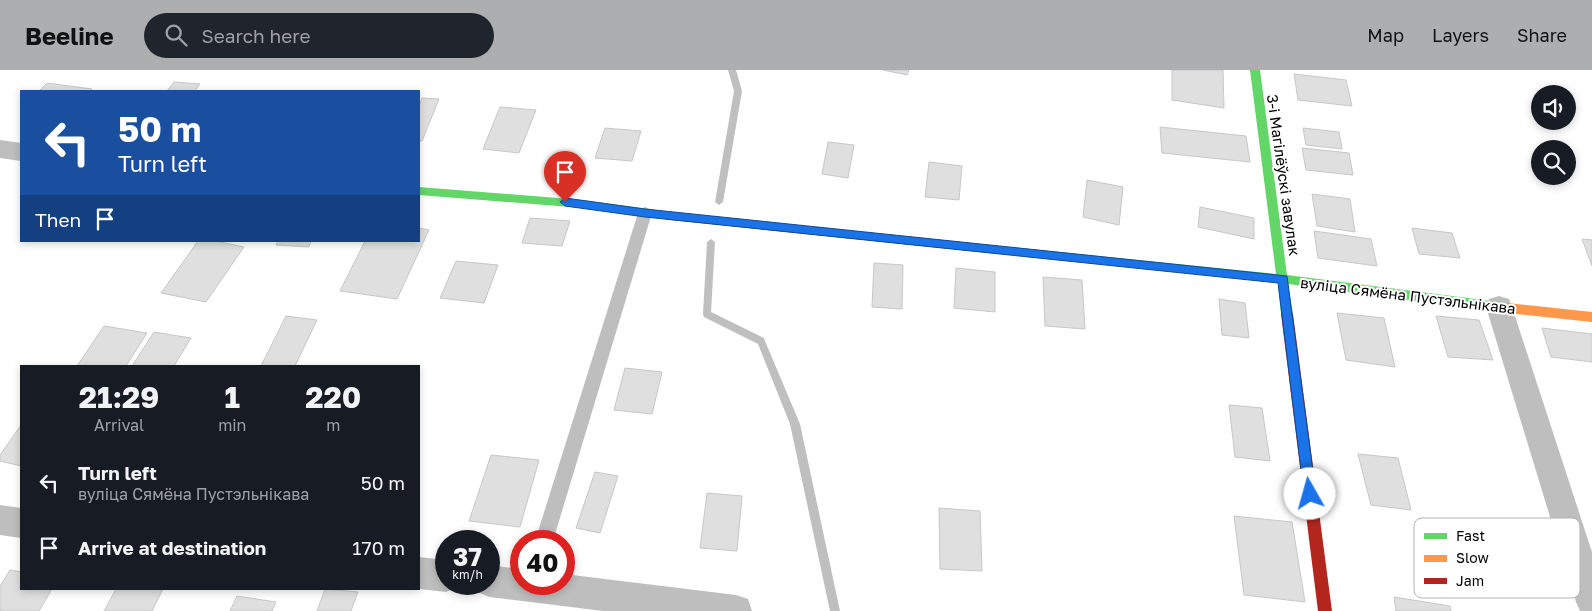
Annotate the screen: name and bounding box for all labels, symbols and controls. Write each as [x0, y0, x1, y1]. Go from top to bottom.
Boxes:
search box [144, 13, 494, 58]
text: Beeline [25, 21, 114, 50]
icon: search [162, 21, 190, 49]
text: Search here [202, 24, 310, 47]
text: Map [1367, 24, 1404, 46]
text: Layers [1432, 24, 1489, 46]
text: Share [1517, 24, 1567, 46]
map controls [1531, 85, 1576, 185]
button: sound [1531, 85, 1576, 130]
street label: 3-і Магілёўскі завулак [1264, 93, 1304, 257]
text: 50 m [118, 108, 201, 150]
icon: left [35, 110, 100, 175]
button: search [1531, 140, 1576, 185]
text: Turn left [118, 150, 207, 177]
pin [544, 151, 586, 202]
icon: arrive [551, 158, 579, 186]
icon: arrive [91, 205, 119, 233]
text: Then [35, 208, 81, 231]
street label: вуліца Сямёна Пустэльнікава [1299, 273, 1517, 317]
text: 21:29 [79, 379, 159, 415]
text: 1 [225, 379, 240, 415]
text: 220 [305, 379, 361, 415]
text: Arrival [94, 415, 144, 435]
text: min [218, 415, 246, 435]
text: m [326, 415, 340, 435]
text: Turn left [78, 461, 157, 484]
position arrow [1283, 467, 1335, 519]
icon: left [35, 469, 63, 497]
text: 50 m [361, 471, 405, 494]
text: вуліца Сямёна Пустэльнікава [78, 484, 309, 504]
legend [1414, 518, 1580, 598]
text: Fast [1456, 527, 1485, 544]
speed limit sign: 40 [510, 530, 575, 595]
icon: arrive [35, 534, 63, 562]
text: Arrive at destination [78, 536, 266, 559]
text: 170 m [352, 536, 405, 559]
text: 37 [453, 541, 482, 572]
text: Slow [1456, 549, 1489, 566]
text: km/h [452, 567, 483, 582]
text: Jam [1456, 572, 1484, 589]

